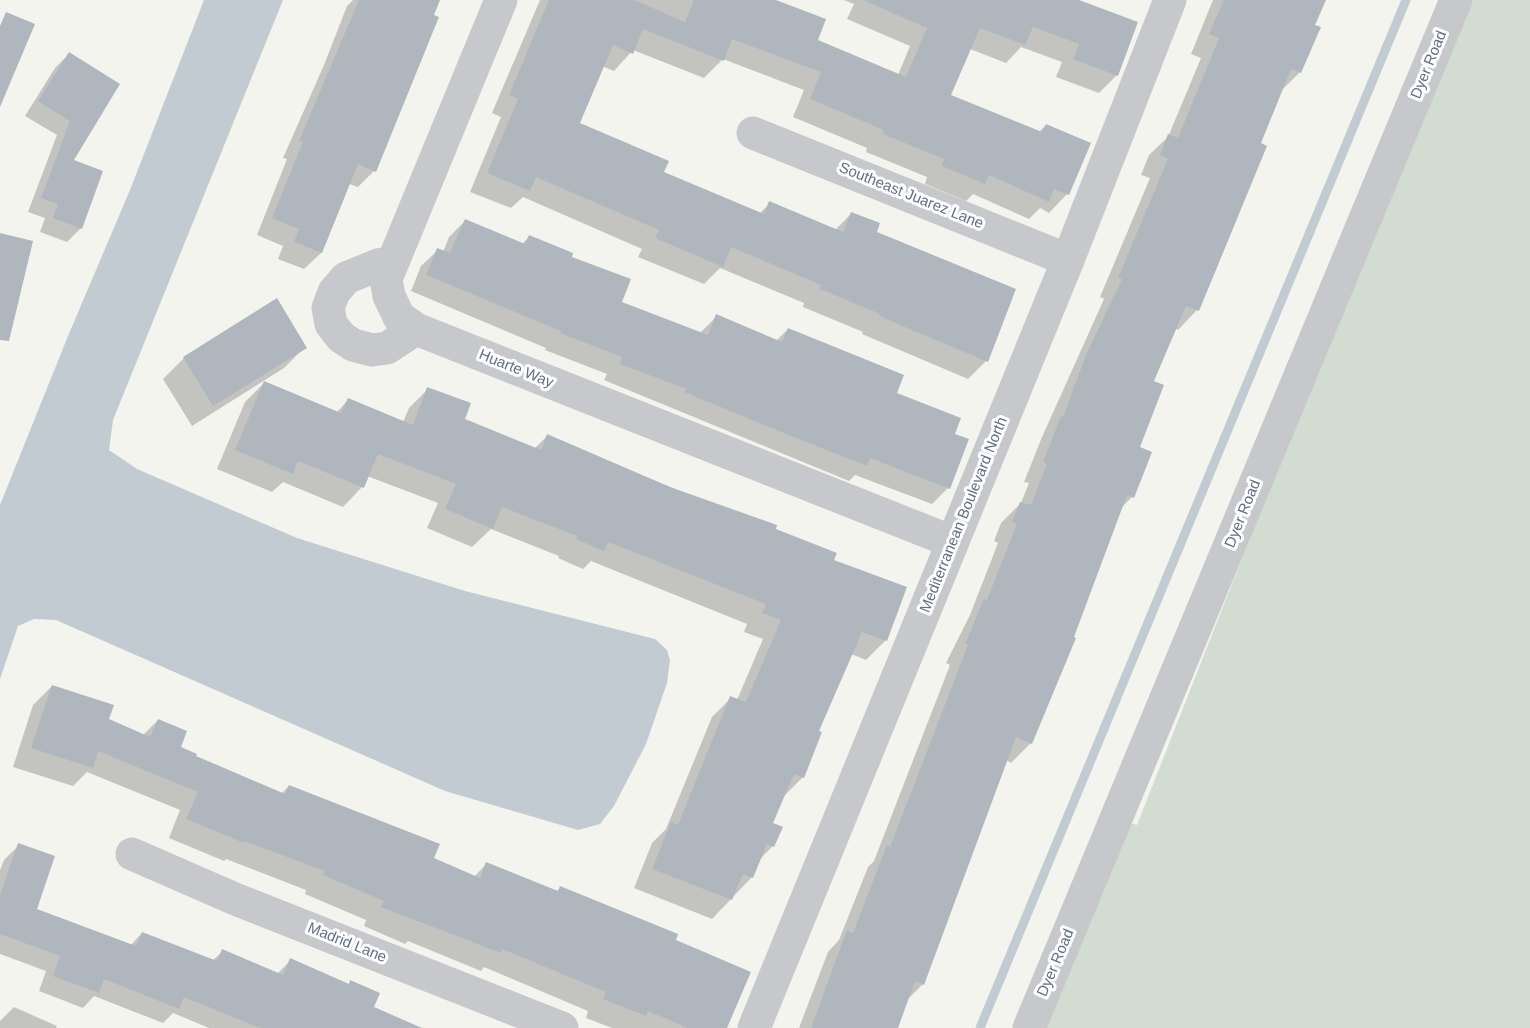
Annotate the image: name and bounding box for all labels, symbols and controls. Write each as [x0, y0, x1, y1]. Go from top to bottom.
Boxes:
street label: Dyer Road [1407, 28, 1451, 102]
street label: Southeast Juarez Lane [836, 159, 986, 233]
street label: Huarte Way [476, 346, 556, 392]
street label: Mediterranean Boulevard North [916, 415, 1012, 615]
street label: Dyer Road [1221, 477, 1265, 551]
street label: Madrid Lane [305, 919, 389, 967]
street label: Dyer Road [1034, 926, 1078, 1000]

